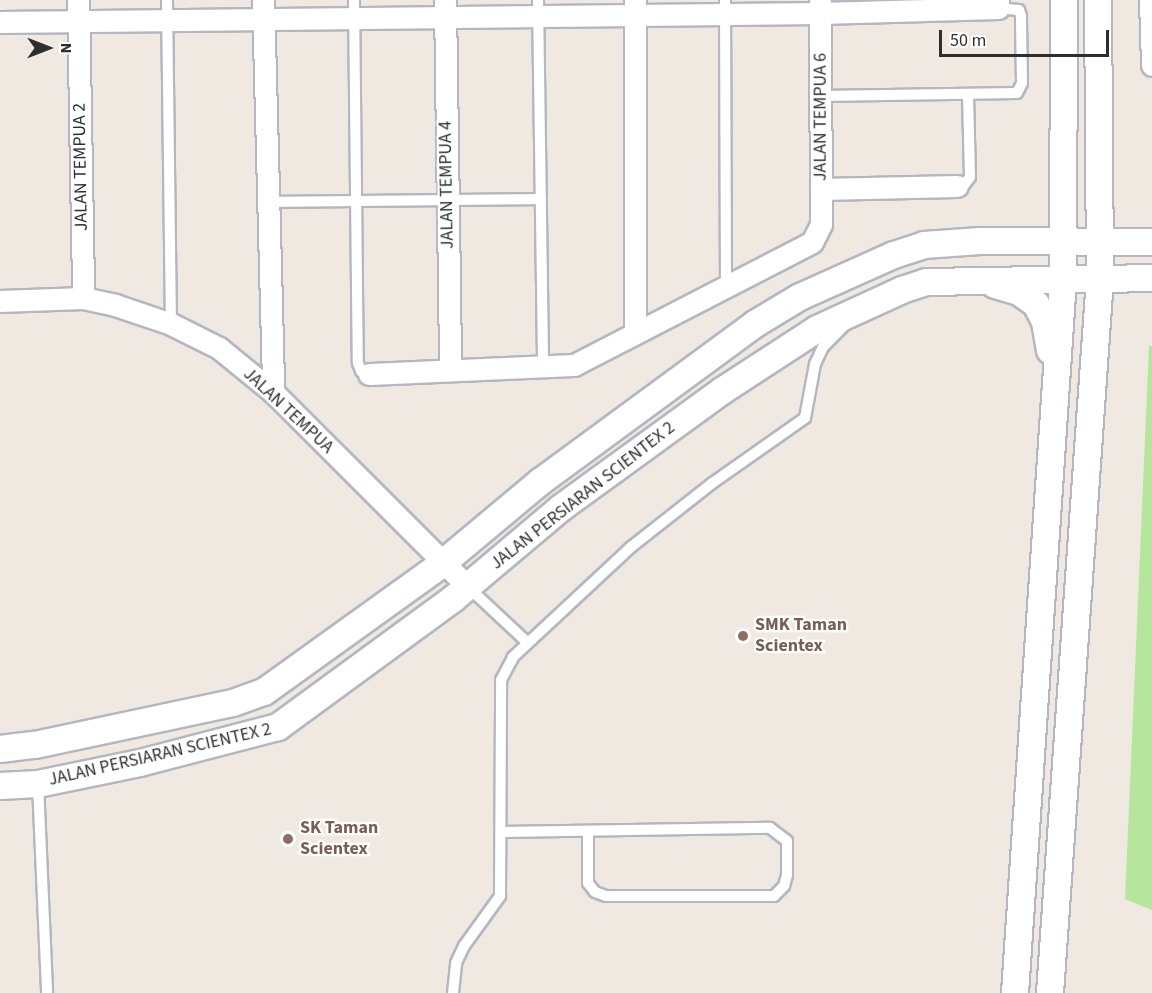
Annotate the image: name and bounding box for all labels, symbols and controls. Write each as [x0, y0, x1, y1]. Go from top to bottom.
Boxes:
north arrow [18, 18, 78, 78]
scale bar [942, 18, 1112, 56]
text: 50 m [950, 28, 986, 53]
text: N [55, 43, 77, 53]
street label: JALAN TEMPUA 6 [810, 53, 832, 181]
street label: JALAN TEMPUA 2 [69, 103, 93, 231]
street label: JALAN TEMPUA 4 [435, 121, 459, 249]
street label: JALAN TEMPUA [238, 364, 338, 458]
street label: JALAN PERSIARAN SCIENTEX 2 [487, 417, 679, 575]
place label: SMK Taman Scientex [755, 615, 847, 658]
marker: SMK Taman Scientex [736, 629, 750, 643]
street label: JALAN PERSIARAN SCIENTEX 2 [47, 719, 273, 791]
place label: SK Taman Scientex [300, 818, 378, 860]
marker: SK Taman Scientex [281, 832, 295, 846]

